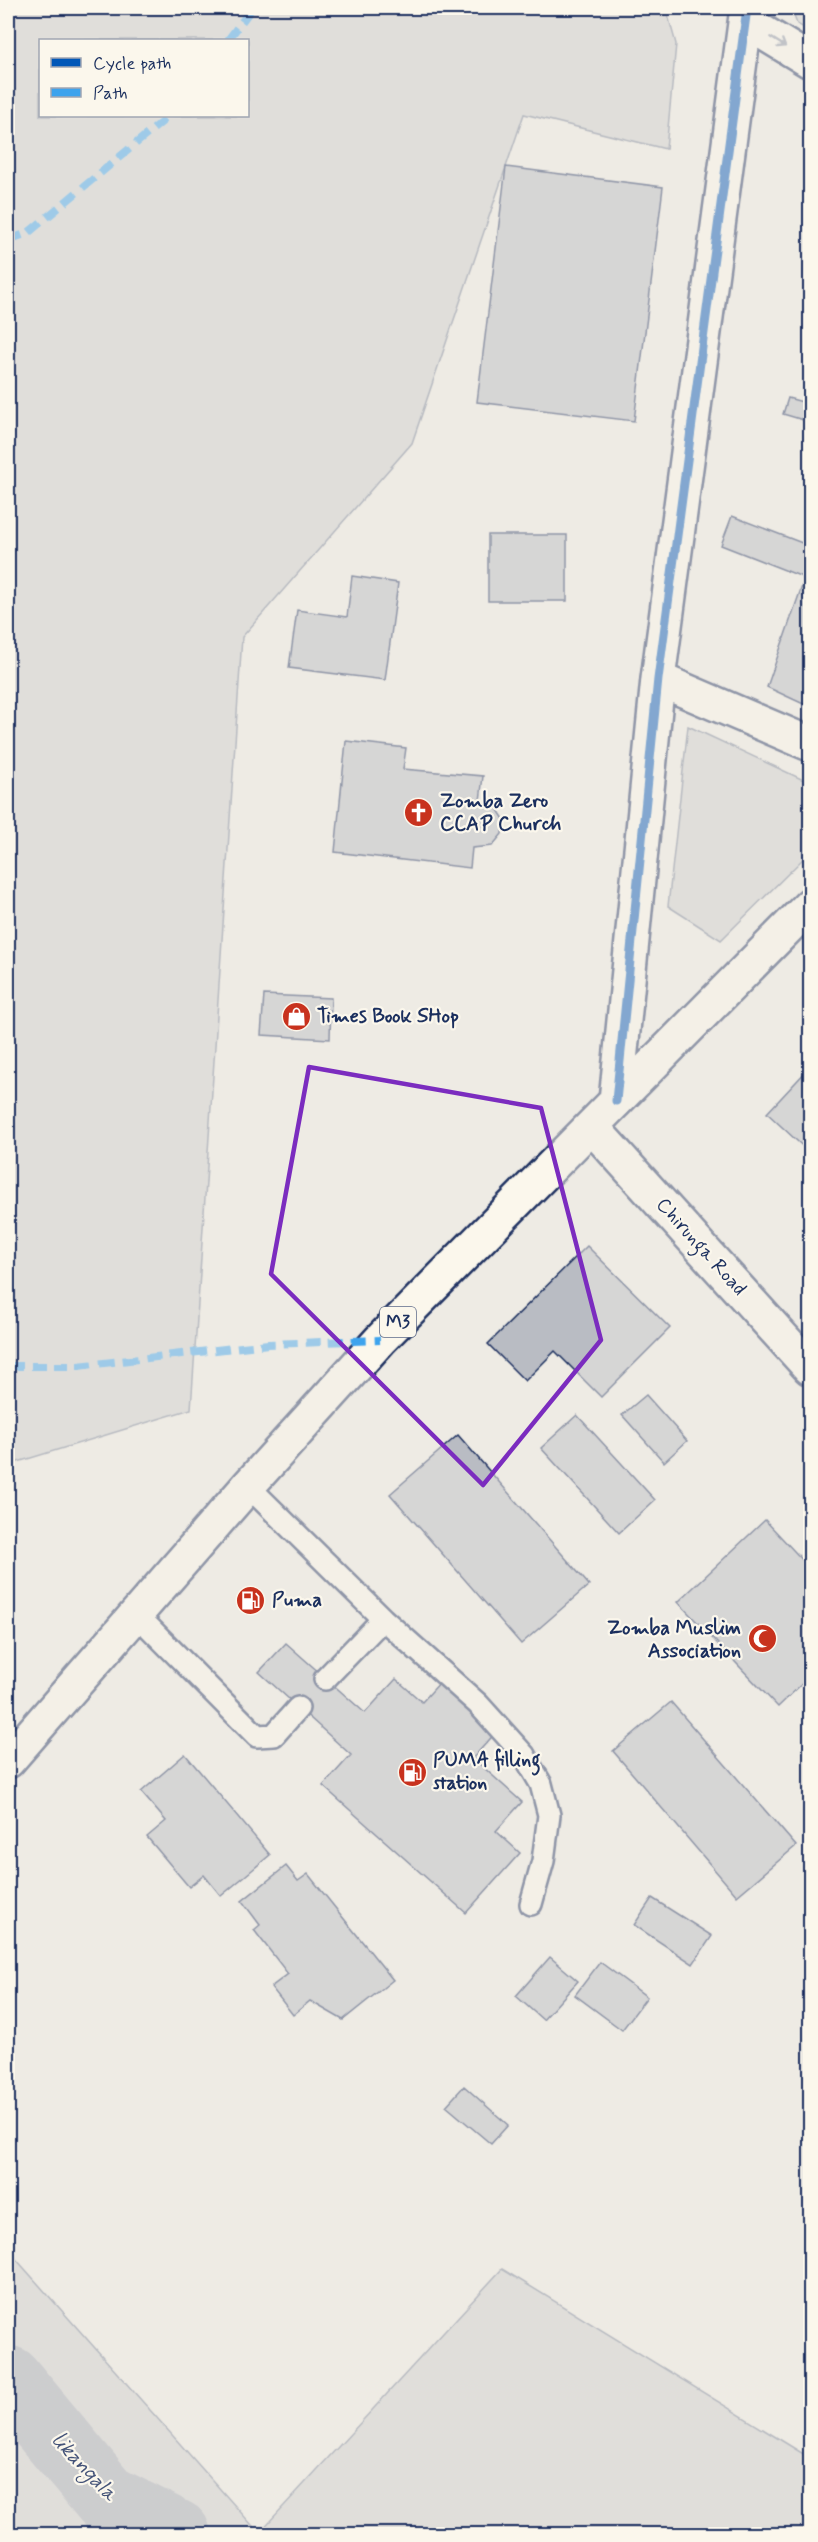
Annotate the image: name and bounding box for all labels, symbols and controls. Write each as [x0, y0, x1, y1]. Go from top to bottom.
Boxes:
one-way arrow [769, 36, 786, 48]
legend [39, 39, 249, 117]
text: Cycle path [93, 52, 171, 76]
text: Path [93, 82, 128, 106]
place label: Zomba Zero CCAP Church [440, 788, 562, 838]
church icon: Zomba Zero CCAP Church [403, 796, 435, 828]
shop icon: Times Book SHop [280, 1000, 312, 1032]
place label: Times Book SHop [317, 1003, 459, 1030]
street label: Chirunga Road [648, 1192, 752, 1303]
road number: M3 [380, 1307, 416, 1337]
fuel station icon: Puma [235, 1584, 267, 1616]
place label: Puma [272, 1587, 322, 1614]
place label: Zomba Muslim Association [607, 1615, 741, 1665]
mosque icon: Zomba Muslim Association [746, 1623, 778, 1655]
place label: PUMA filling station [433, 1747, 541, 1797]
fuel station icon: PUMA filling station [396, 1756, 428, 1788]
water label: likangala [44, 2427, 124, 2510]

